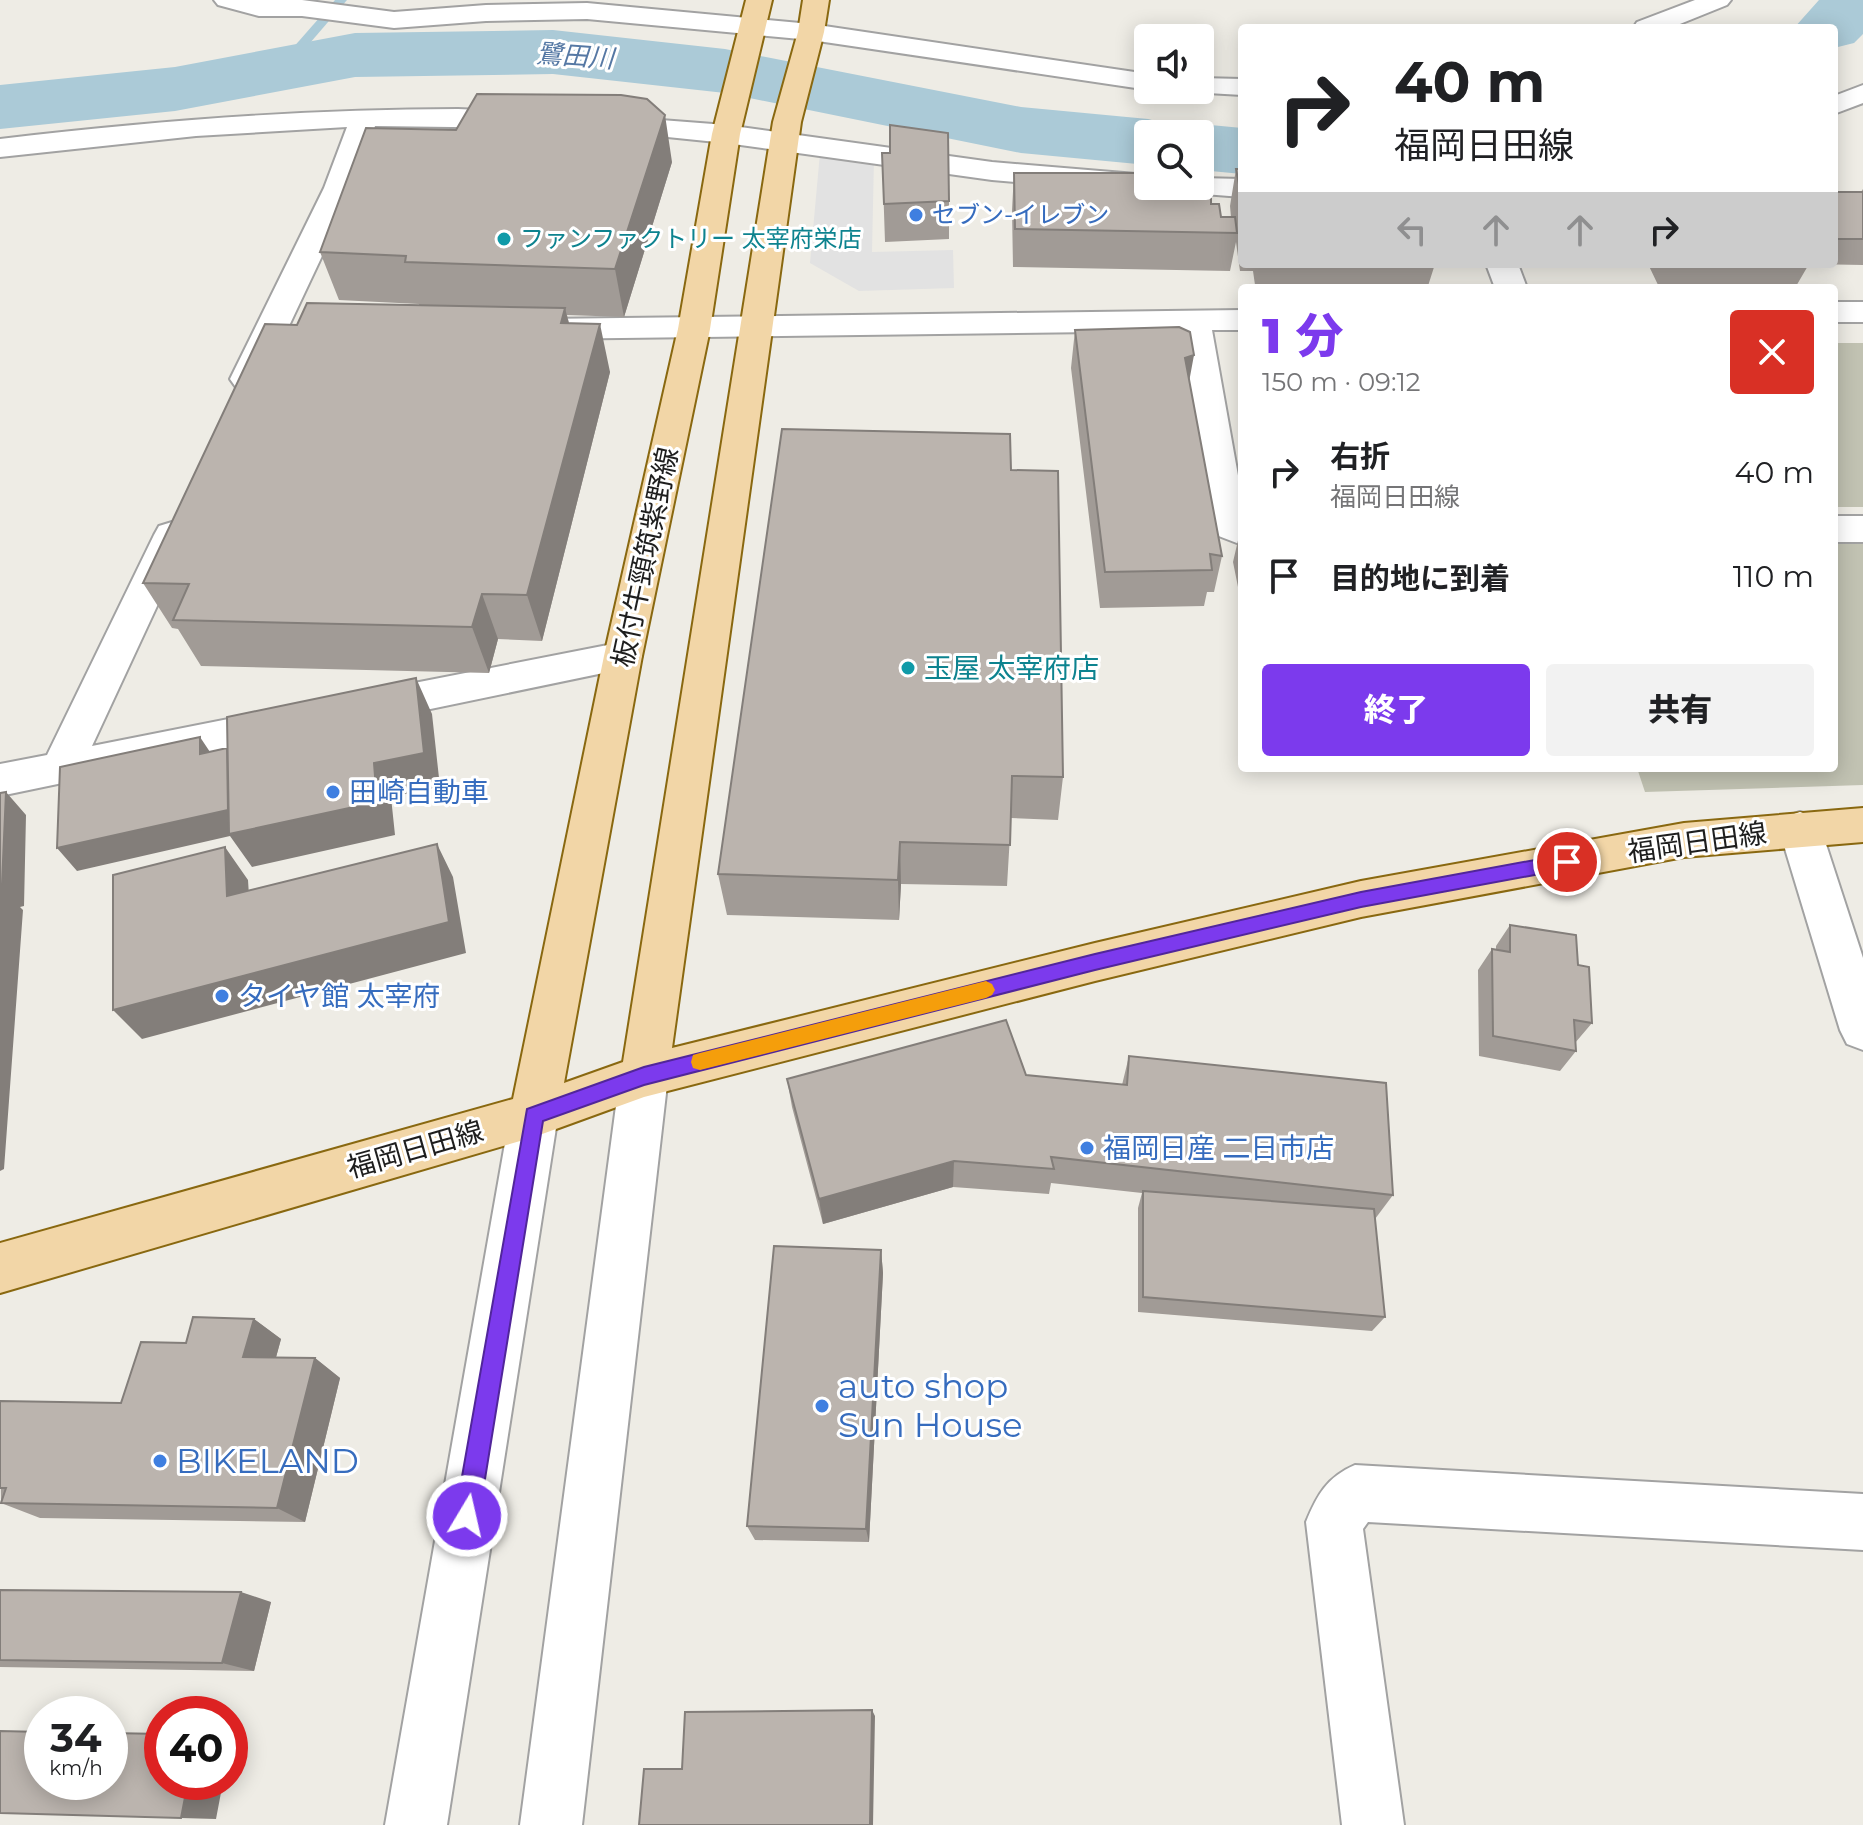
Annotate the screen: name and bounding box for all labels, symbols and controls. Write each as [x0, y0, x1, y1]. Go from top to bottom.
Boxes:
map controls [1134, 24, 1214, 200]
button: sound [1134, 24, 1214, 104]
water label: 鷺田川 [535, 37, 618, 75]
text: 40 m [1394, 48, 1545, 116]
icon: right [1262, 56, 1366, 160]
button: search [1134, 120, 1214, 200]
text: 福岡日田線 [1394, 123, 1574, 167]
place label: セブン-イレブン [932, 200, 1109, 229]
marker: セブン-イレブン [907, 206, 925, 224]
icon: left [1390, 208, 1434, 252]
icon: ahead [1474, 208, 1518, 252]
icon: ahead [1558, 208, 1602, 252]
icon: right [1642, 208, 1686, 252]
place label: ファンファクトリー 太宰府栄店 [520, 224, 862, 253]
marker: ファンファクトリー 太宰府栄店 [495, 230, 513, 248]
text: 1 分 [1262, 307, 1343, 365]
button: close [1730, 310, 1814, 394]
text: 150 m · 09:12 [1262, 366, 1421, 398]
text: 右折 [1330, 438, 1390, 475]
street label: 板付牛頸筑紫野線 [605, 444, 685, 670]
icon: right [1262, 450, 1306, 494]
text: 40 m [1735, 454, 1814, 491]
text: 福岡日田線 [1330, 481, 1460, 513]
icon: arrive [1262, 554, 1306, 598]
text: 110 m [1733, 558, 1814, 595]
text: 目的地に到着 [1330, 560, 1510, 597]
place label: 玉屋 太宰府店 [924, 651, 1099, 685]
marker: 玉屋 太宰府店 [899, 659, 917, 677]
button: 終了 [1262, 664, 1530, 756]
button: 共有 [1546, 664, 1814, 756]
place label: 田崎自動車 [349, 775, 489, 809]
marker: 田崎自動車 [324, 783, 342, 801]
street label: 福岡日田線 [1625, 815, 1769, 869]
pin [1533, 828, 1601, 896]
icon: arrive [1545, 840, 1589, 884]
place label: タイヤ館 太宰府 [238, 979, 441, 1013]
marker: タイヤ館 太宰府 [213, 987, 231, 1005]
street label: 福岡日田線 [343, 1113, 487, 1185]
place label: 福岡日産 二日市店 [1103, 1131, 1334, 1165]
marker: 福岡日産 二日市店 [1078, 1139, 1096, 1157]
place label: auto shop Sun House [838, 1365, 1023, 1446]
marker: auto shop Sun House [813, 1397, 831, 1415]
place label: BIKELAND [176, 1440, 359, 1482]
marker: BIKELAND [151, 1452, 169, 1470]
position arrow [425, 1474, 509, 1558]
speed limit sign: 40 [144, 1696, 248, 1800]
text: 34 [50, 1713, 102, 1762]
text: km/h [49, 1756, 103, 1780]

